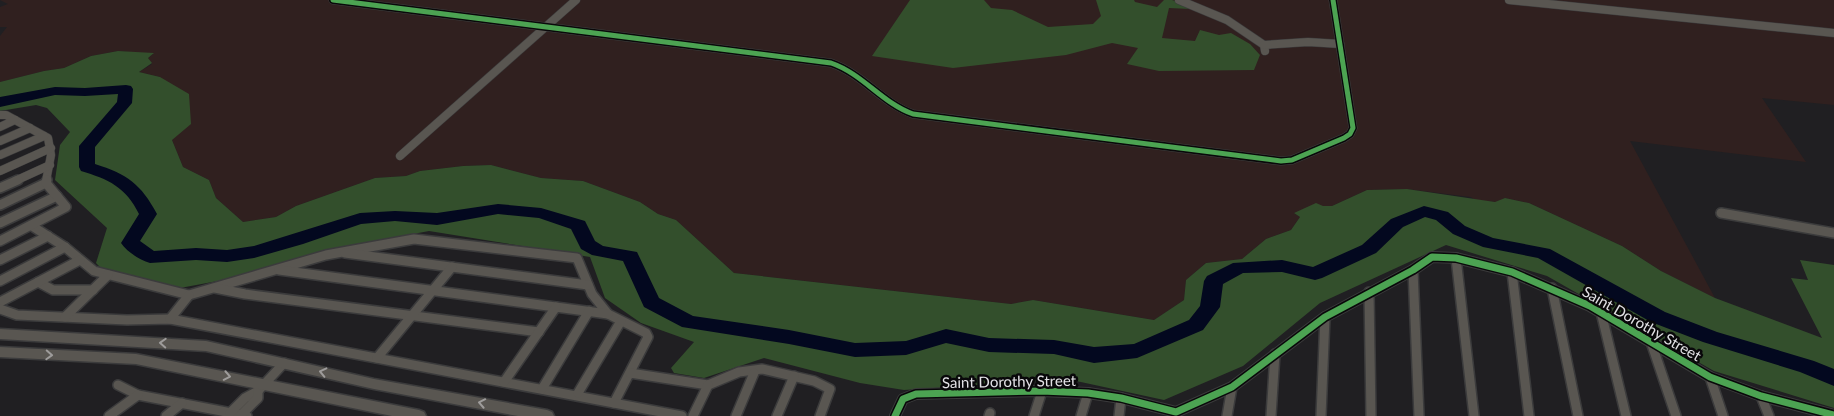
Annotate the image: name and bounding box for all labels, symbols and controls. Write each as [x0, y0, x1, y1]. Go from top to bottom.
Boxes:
street label: Saint Dorothy Street [1579, 282, 1705, 365]
one-way arrow [159, 338, 167, 349]
one-way arrow [45, 349, 53, 360]
one-way arrow [318, 367, 327, 378]
one-way arrow [223, 370, 231, 381]
street label: Saint Dorothy Street [942, 371, 1077, 391]
one-way arrow [478, 398, 486, 408]

